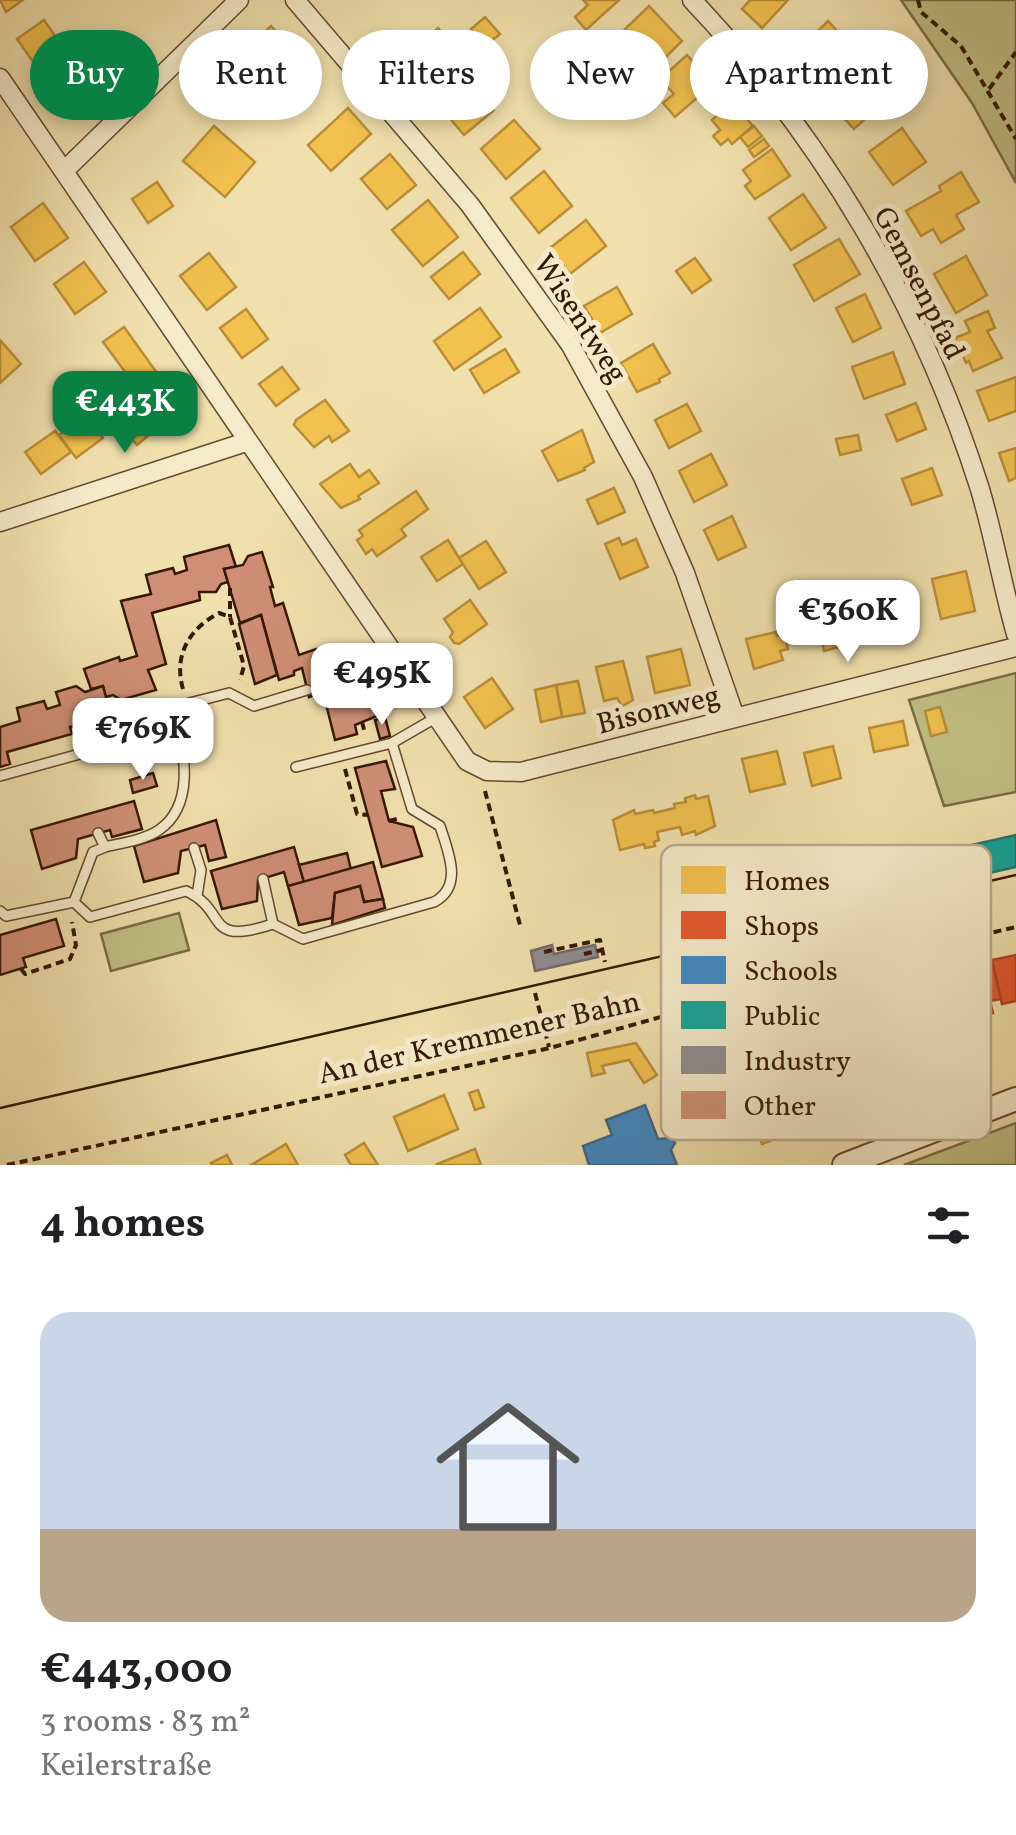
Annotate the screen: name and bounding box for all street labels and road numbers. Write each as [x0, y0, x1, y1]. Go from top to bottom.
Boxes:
street label: Gemsenpfad [862, 200, 975, 368]
street label: Wisentweg [522, 246, 637, 392]
street label: Bisonweg [592, 675, 725, 747]
street label: An der Kremmener Bahn [314, 981, 645, 1096]

